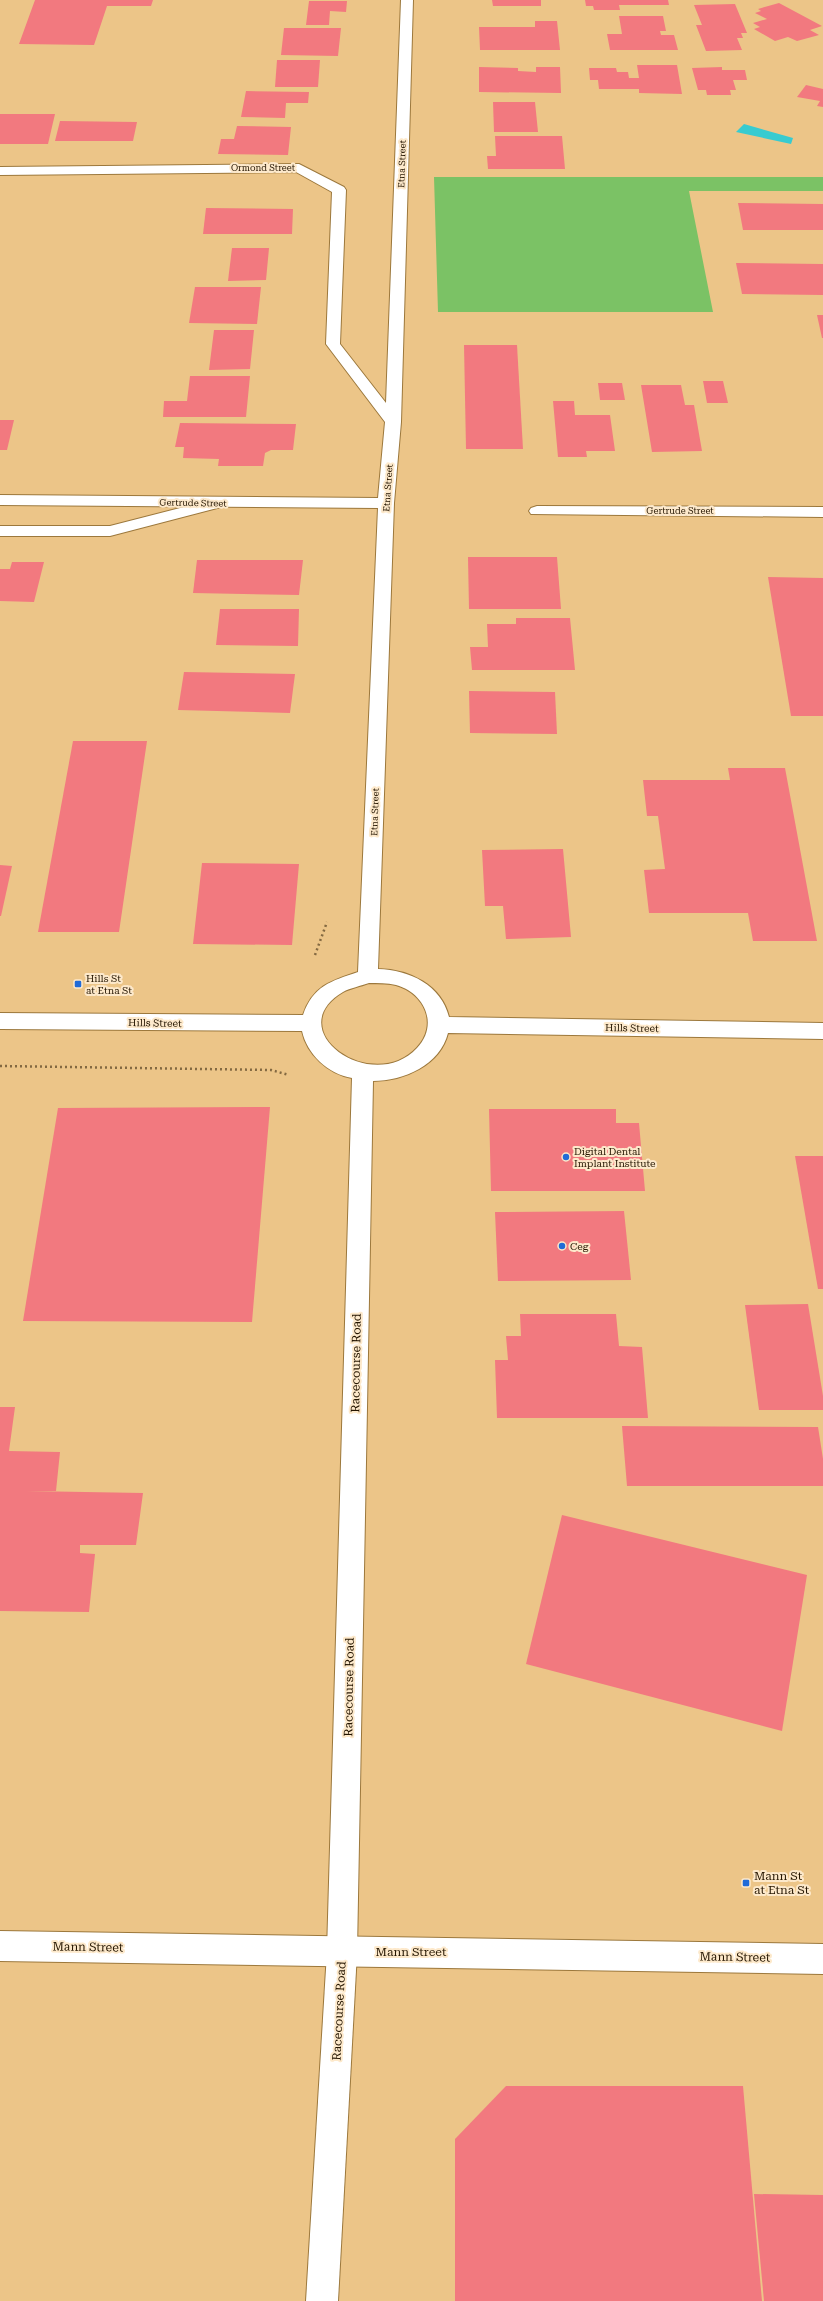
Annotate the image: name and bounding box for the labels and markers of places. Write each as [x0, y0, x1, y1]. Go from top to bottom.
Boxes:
place label: Hills St at Etna St [86, 973, 132, 996]
marker: Hills St at Etna St [73, 979, 83, 989]
place label: Digital Dental Implant Institute [574, 1146, 656, 1169]
marker: Digital Dental Implant Institute [561, 1152, 571, 1162]
marker: Ceg [557, 1241, 567, 1251]
place label: Ceg [570, 1241, 589, 1252]
place label: Mann St at Etna St [754, 1869, 810, 1897]
marker: Mann St at Etna St [741, 1878, 751, 1888]

